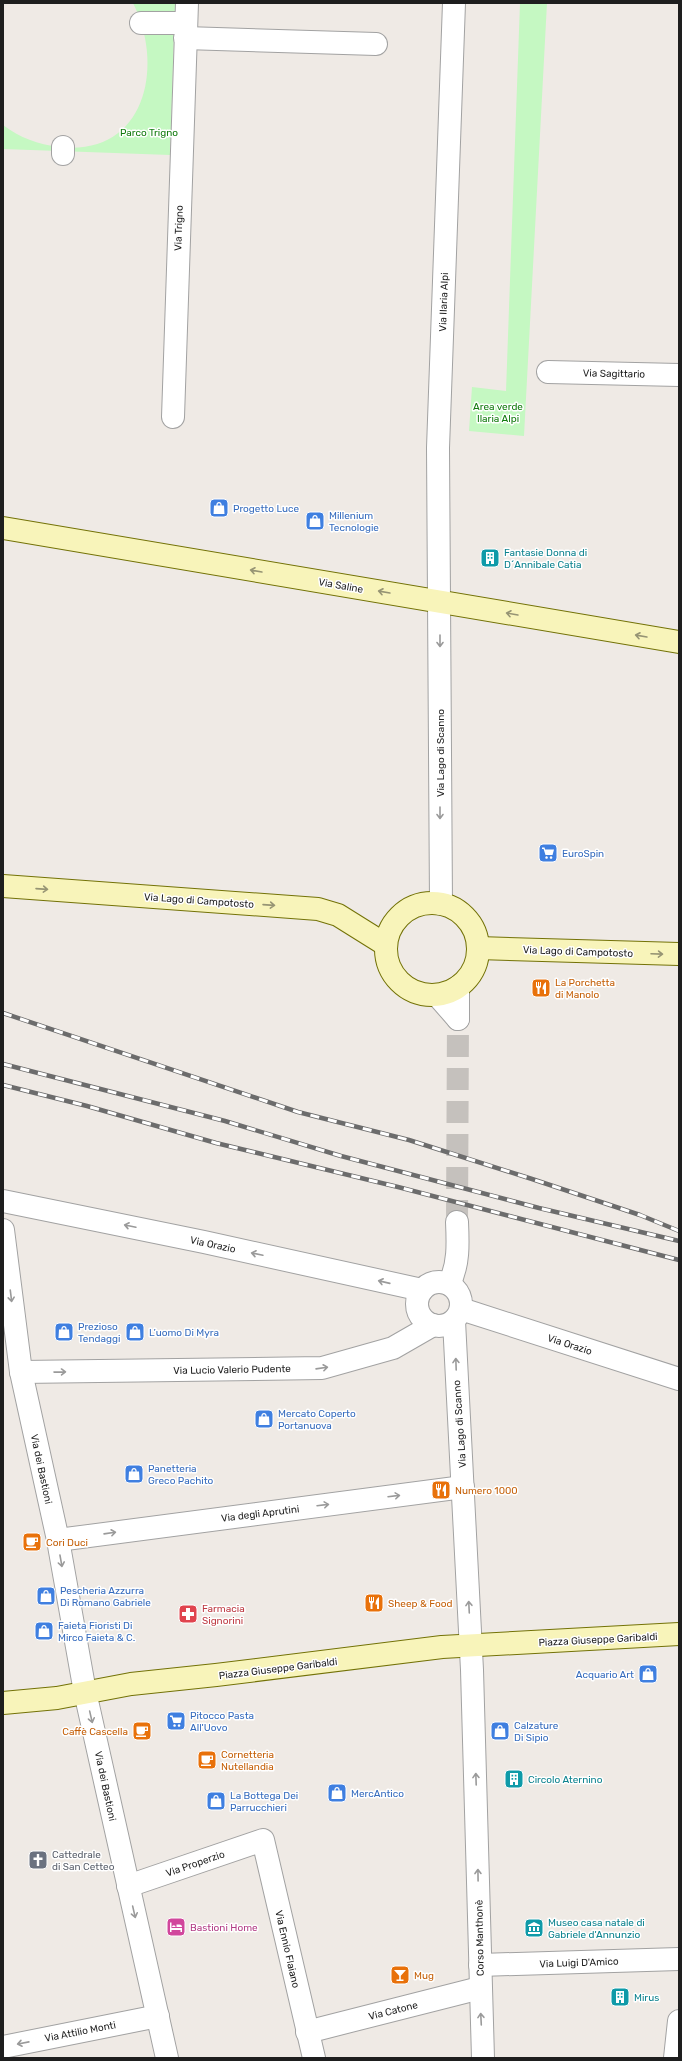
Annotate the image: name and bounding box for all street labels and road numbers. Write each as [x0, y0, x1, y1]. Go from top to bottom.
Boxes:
street label: Via Trigno [172, 205, 186, 251]
street label: Via Ilaria Alpi [437, 272, 451, 332]
street label: Via Sagittario [583, 367, 646, 381]
street label: Via Saline [318, 576, 364, 596]
street label: Via Lago di Scanno [435, 709, 447, 797]
street label: Via Lago di Campotosto [144, 891, 255, 911]
street label: Via Lago di Campotosto [523, 944, 633, 960]
street label: Via Orazio [189, 1234, 237, 1256]
street label: Via Orazio [546, 1332, 594, 1358]
street label: Via Lucio Valerio Pudente [173, 1363, 291, 1377]
street label: Via Lago di Scanno [451, 1379, 469, 1468]
street label: Via dei Bastioni [28, 1433, 54, 1505]
street label: Via degli Aprutini [220, 1503, 300, 1525]
street label: Piazza Giuseppe Garibaldi [538, 1631, 658, 1649]
street label: Piazza Giuseppe Garibaldi [218, 1656, 338, 1682]
street label: Via dei Bastioni [92, 1750, 118, 1822]
street label: Via Properzio [164, 1848, 227, 1880]
street label: Corso Manthonè [473, 1899, 487, 1976]
street label: Via Ennio Flaiano [272, 1909, 302, 1989]
street label: Via Luigi D'Amico [539, 1956, 619, 1970]
street label: Via Catone [367, 1999, 420, 2023]
street label: Via Attilio Monti [44, 2019, 117, 2045]

